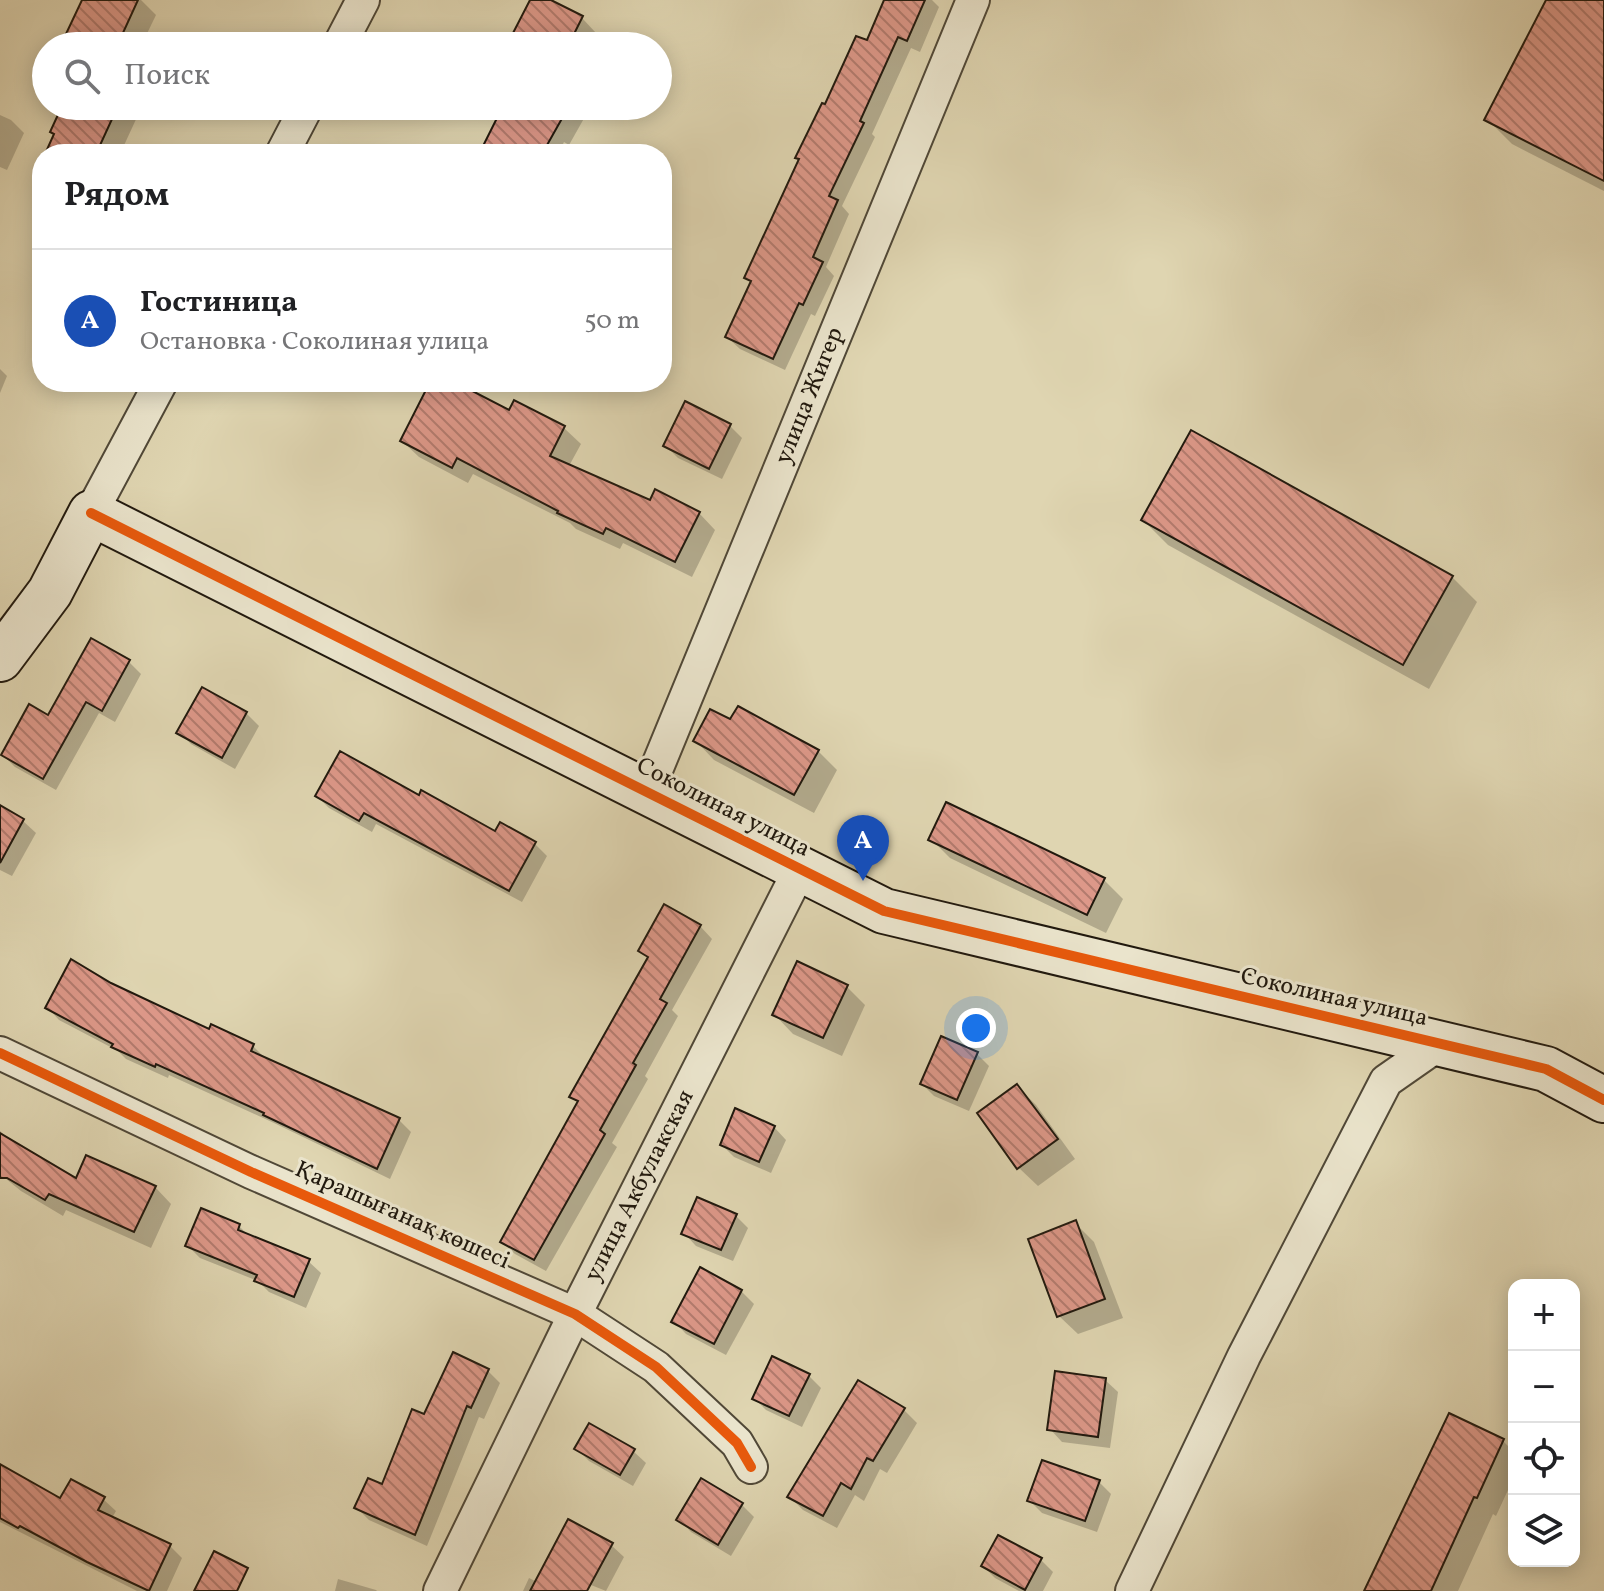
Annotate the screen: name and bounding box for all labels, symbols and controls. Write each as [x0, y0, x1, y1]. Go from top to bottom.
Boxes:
search box [32, 32, 672, 120]
icon: search [60, 54, 104, 98]
text: Поиск [124, 55, 210, 97]
text: Рядом [64, 173, 169, 220]
text: Гостиница [140, 282, 298, 324]
text: A [81, 303, 99, 339]
text: 50 m [584, 303, 640, 339]
street label: улица Жигер [767, 322, 853, 470]
text: Остановка · Соколиная улица [140, 324, 489, 360]
street label: Соколиная улица [630, 749, 816, 867]
pin: A [837, 815, 889, 881]
street label: Соколиная улица [1237, 960, 1431, 1036]
your location [956, 1008, 996, 1048]
street label: улица Акбулакская [577, 1084, 703, 1288]
street label: Қарашығанақ көшесі [289, 1153, 515, 1279]
map controls [1508, 1279, 1580, 1567]
button: + [1508, 1279, 1580, 1351]
button: − [1508, 1351, 1580, 1423]
button: locate [1508, 1423, 1580, 1495]
button: layers [1508, 1495, 1580, 1567]

